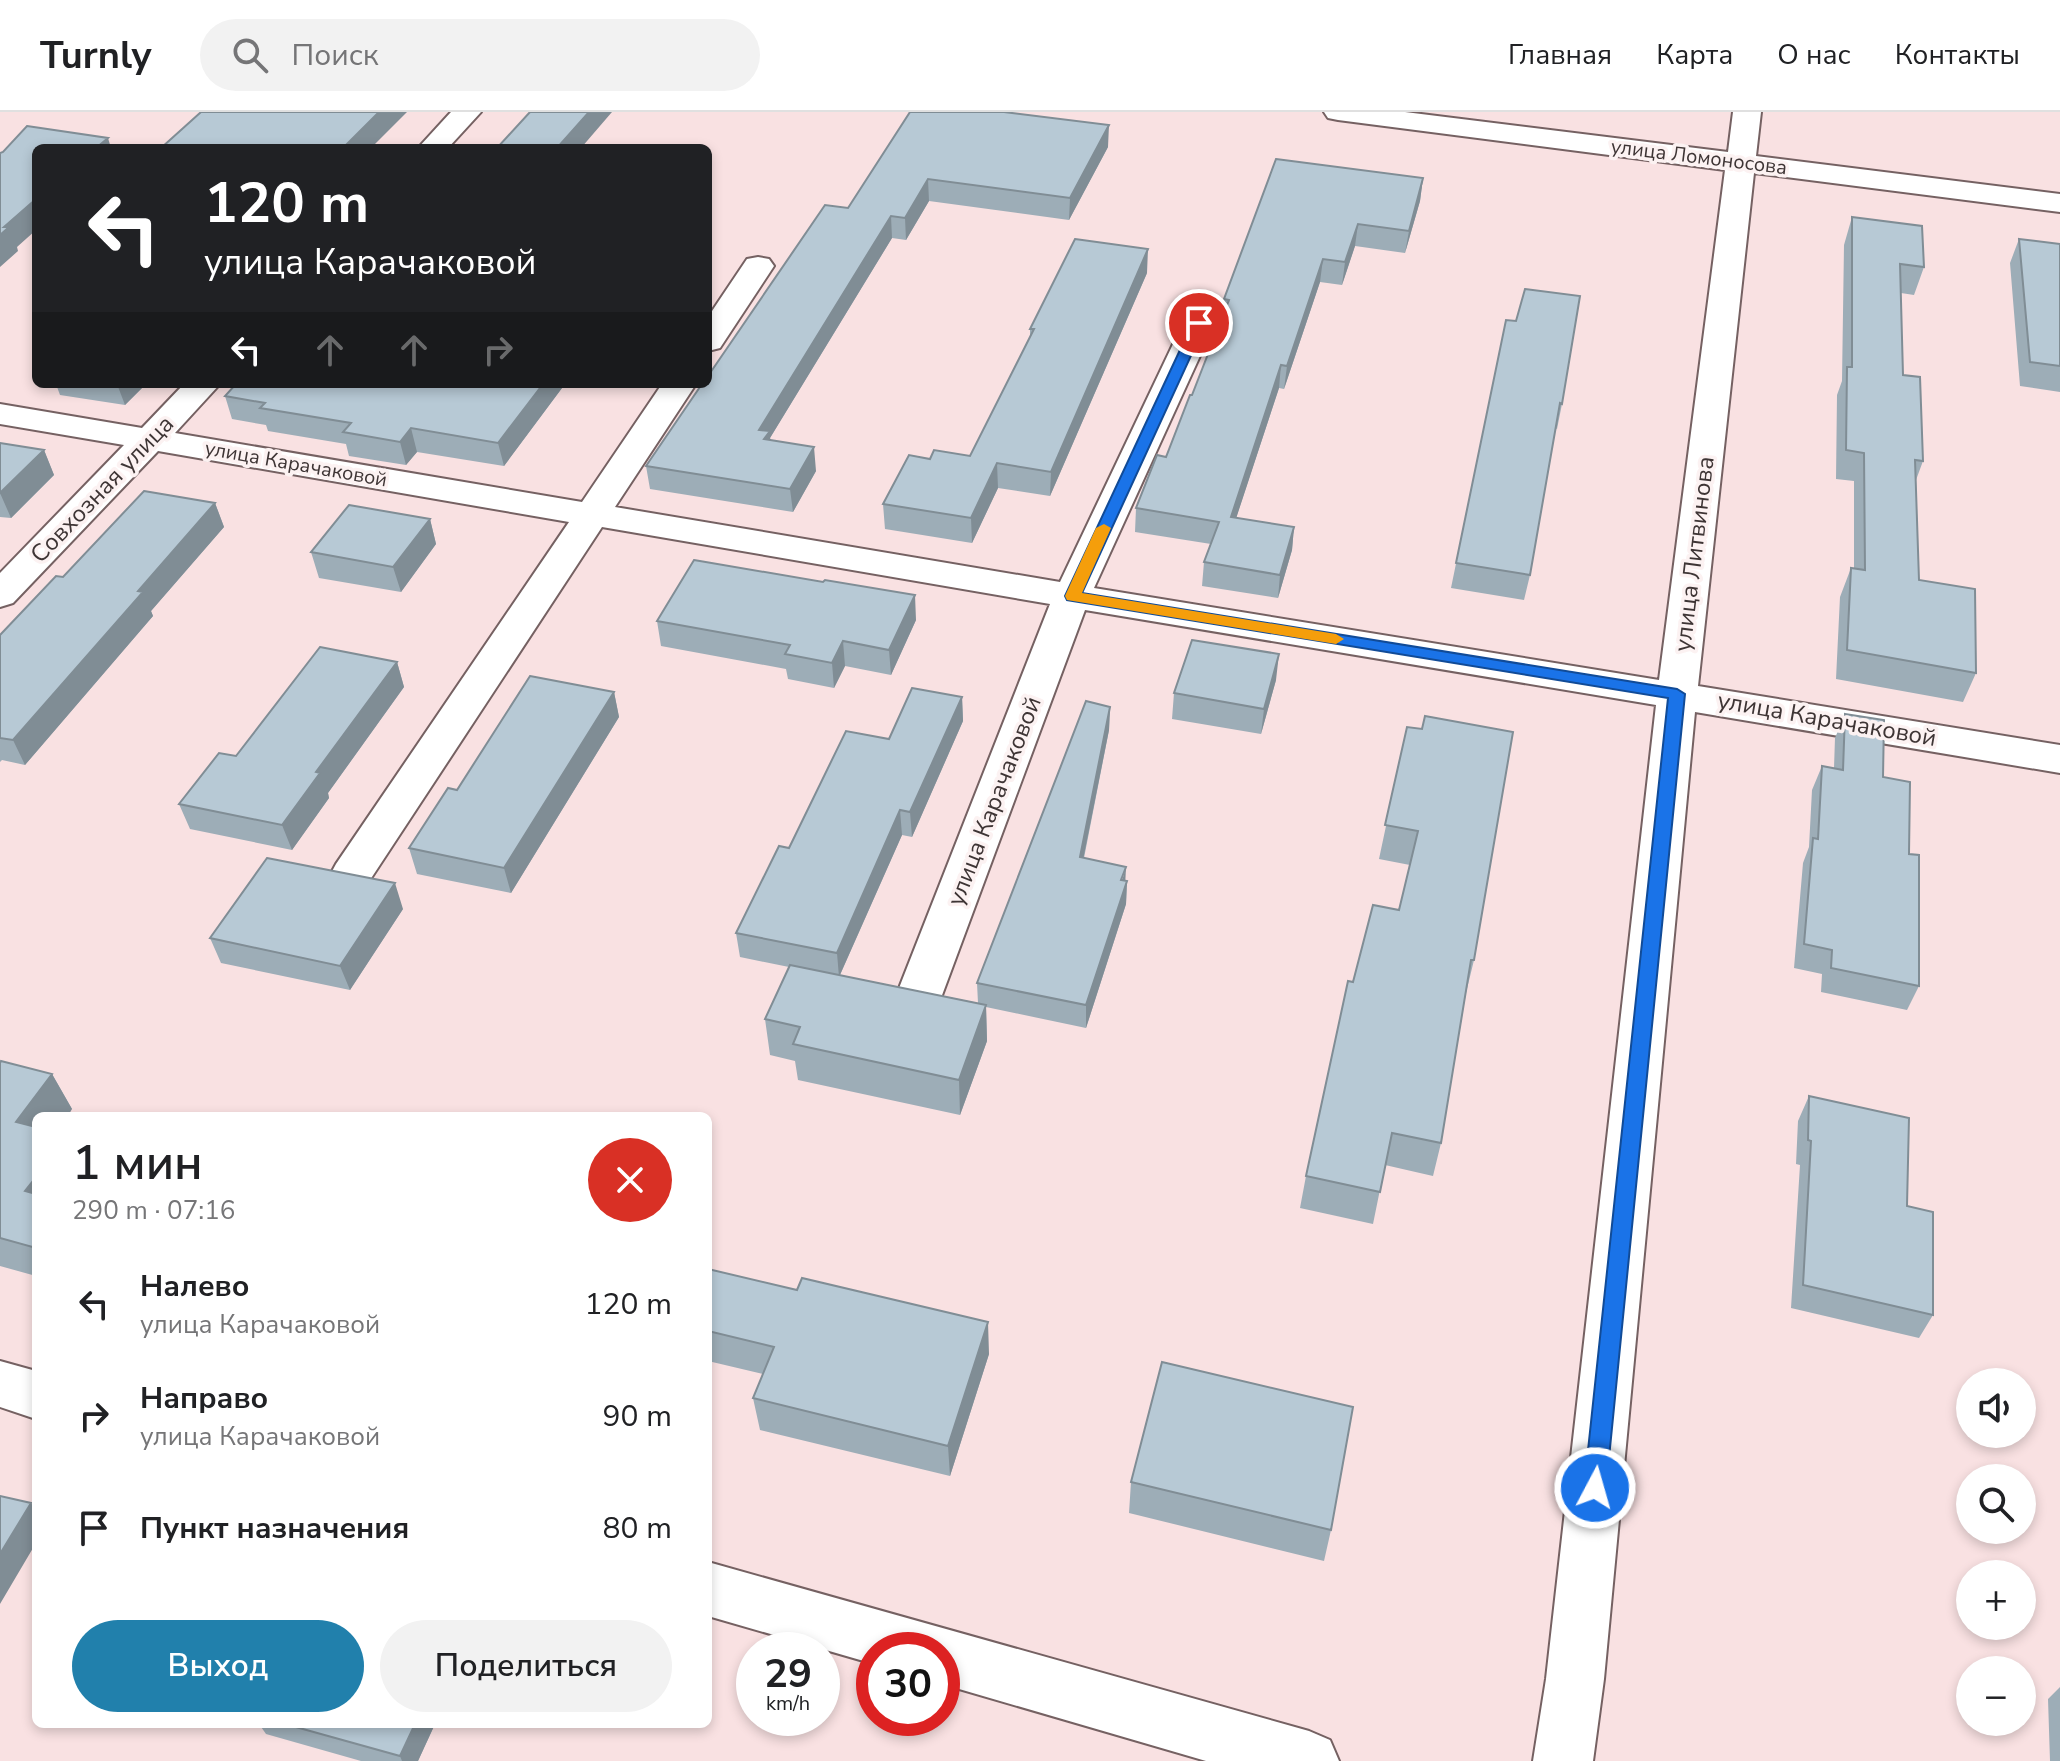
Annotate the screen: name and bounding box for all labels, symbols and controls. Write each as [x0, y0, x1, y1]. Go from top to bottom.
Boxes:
search box [200, 19, 760, 91]
text: Turnly [40, 30, 152, 81]
icon: search [228, 33, 272, 77]
text: Поиск [292, 35, 379, 76]
text: Главная [1508, 36, 1612, 74]
text: Карта [1656, 36, 1733, 74]
text: О нас [1777, 36, 1851, 74]
text: Контакты [1895, 36, 2020, 74]
street label: улица Ломоносова [1609, 133, 1789, 181]
text: 120 m [204, 165, 369, 242]
icon: left [72, 176, 176, 280]
text: улица Карачаковой [204, 238, 537, 287]
pin [1165, 289, 1233, 357]
icon: arrive [1177, 301, 1221, 345]
icon: left [224, 328, 268, 372]
icon: ahead [308, 328, 352, 372]
icon: ahead [392, 328, 436, 372]
icon: right [476, 328, 520, 372]
street label: Совхозная улица [23, 408, 181, 570]
street label: улица Карачаковой [203, 435, 389, 493]
street label: улица Литвинова [1666, 455, 1722, 653]
street label: улица Карачаковой [1715, 684, 1939, 754]
street label: улица Карачаковой [939, 692, 1049, 910]
text: 1 мин [72, 1130, 203, 1196]
button: close [588, 1138, 672, 1222]
text: 290 m · 07:16 [72, 1193, 235, 1228]
text: Налево [140, 1266, 249, 1307]
icon: left [72, 1282, 116, 1326]
text: 120 m [585, 1284, 672, 1325]
text: улица Карачаковой [140, 1307, 380, 1342]
map controls [1956, 1368, 2036, 1736]
button: sound [1956, 1368, 2036, 1448]
text: Направо [140, 1378, 268, 1419]
icon: right [72, 1394, 116, 1438]
text: 90 m [603, 1396, 672, 1437]
text: улица Карачаковой [140, 1419, 380, 1454]
position arrow [1553, 1446, 1637, 1530]
button: search [1956, 1464, 2036, 1544]
icon: arrive [72, 1506, 116, 1550]
text: Пункт назначения [140, 1508, 409, 1549]
text: 80 m [603, 1508, 672, 1549]
button: + [1956, 1560, 2036, 1640]
button: Выход [72, 1620, 364, 1712]
button: Поделиться [380, 1620, 672, 1712]
speed limit sign: 30 [856, 1632, 960, 1736]
text: 29 [764, 1647, 812, 1701]
button: − [1956, 1656, 2036, 1736]
text: km/h [766, 1690, 810, 1717]

